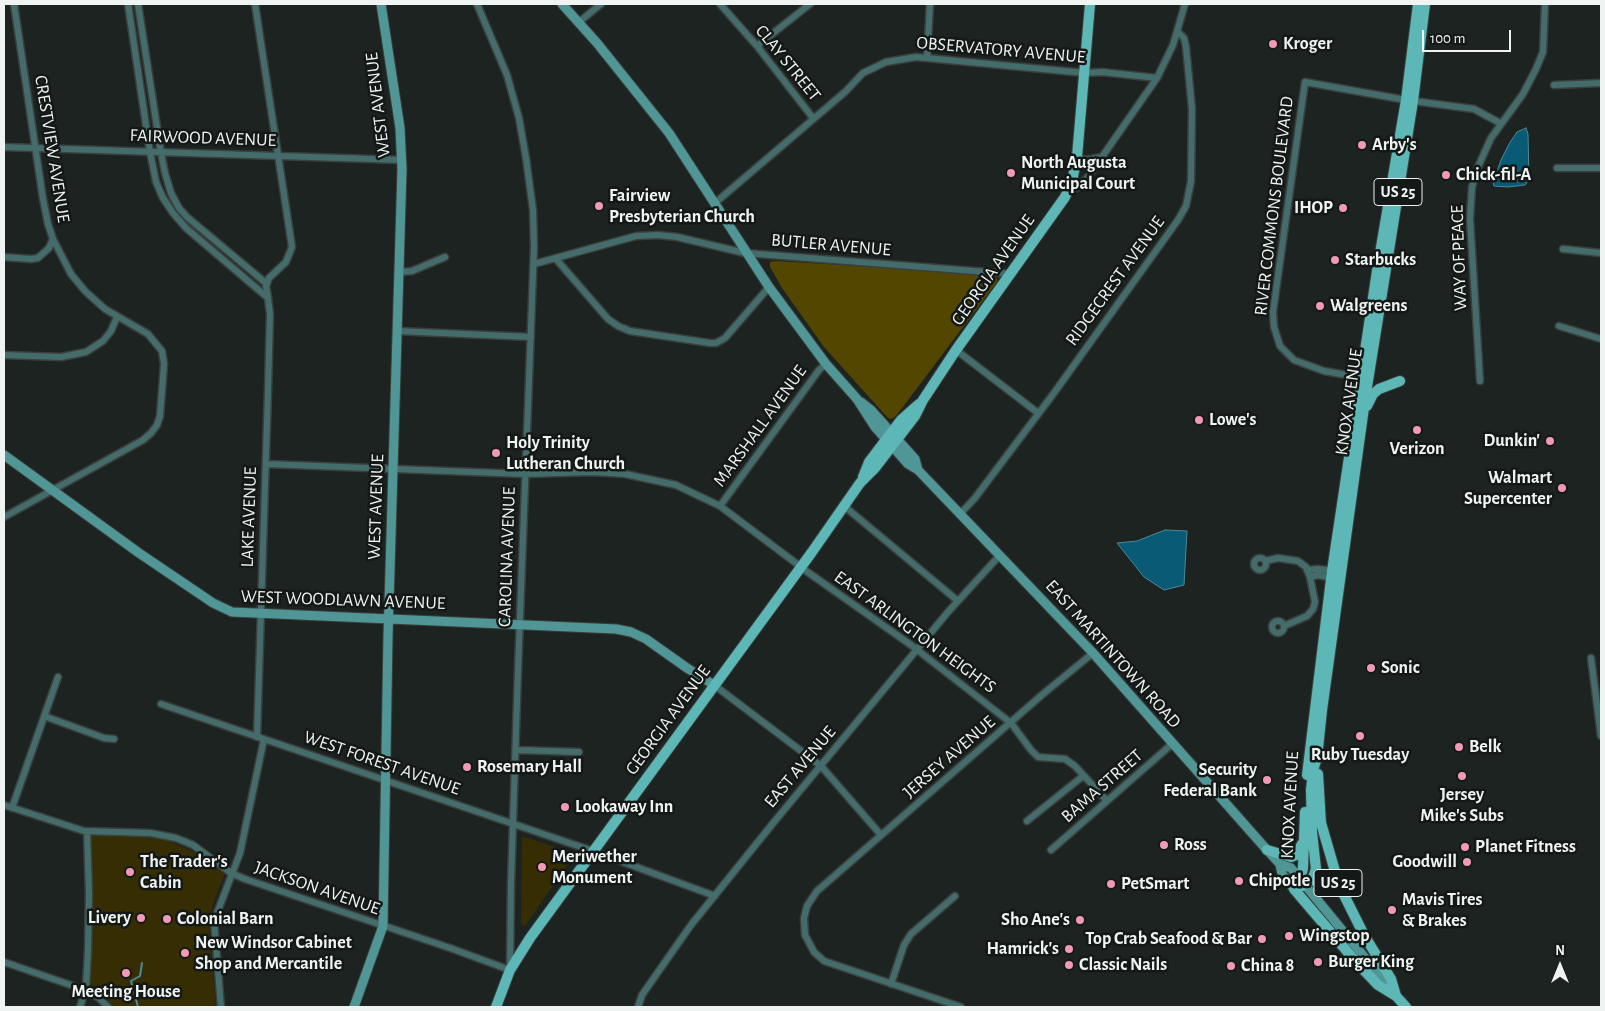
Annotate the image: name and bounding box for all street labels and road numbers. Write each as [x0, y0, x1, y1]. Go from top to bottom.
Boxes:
street label: CLAY STREET [751, 20, 825, 106]
street label: OBSERVATORY AVENUE [916, 32, 1086, 68]
street label: WEST AVENUE [361, 51, 395, 159]
street label: CRESTVIEW AVENUE [30, 74, 74, 224]
street label: RIVER COMMONS BOULEVARD [1250, 95, 1298, 317]
street label: FAIRWOOD AVENUE [129, 125, 277, 151]
road number: US 25 [1374, 178, 1422, 206]
street label: WAY OF PEACE [1446, 205, 1472, 311]
street label: GEORGIA AVENUE [947, 210, 1039, 330]
street label: RIDGECREST AVENUE [1061, 212, 1169, 350]
street label: BUTLER AVENUE [770, 229, 892, 261]
street label: KNOX AVENUE [1331, 347, 1367, 457]
street label: MARSHALL AVENUE [709, 361, 811, 491]
street label: WEST AVENUE [363, 454, 389, 560]
street label: LAKE AVENUE [236, 466, 262, 568]
street label: CAROLINA AVENUE [494, 487, 520, 627]
street label: EAST ARLINGTON HEIGHTS [830, 566, 1000, 698]
street label: EAST MARTINTOWN ROAD [1041, 575, 1185, 733]
street label: WEST WOODLAWN AVENUE [240, 586, 446, 614]
street label: GEORGIA AVENUE [621, 661, 715, 779]
street label: JERSEY AVENUE [899, 711, 999, 803]
street label: EAST AVENUE [760, 722, 840, 812]
street label: WEST FOREST AVENUE [301, 726, 463, 800]
street label: BAMA STREET [1057, 745, 1147, 827]
street label: KNOX AVENUE [1276, 751, 1304, 859]
street label: JACKSON AVENUE [251, 856, 383, 920]
road number: US 25 [1314, 870, 1362, 896]

